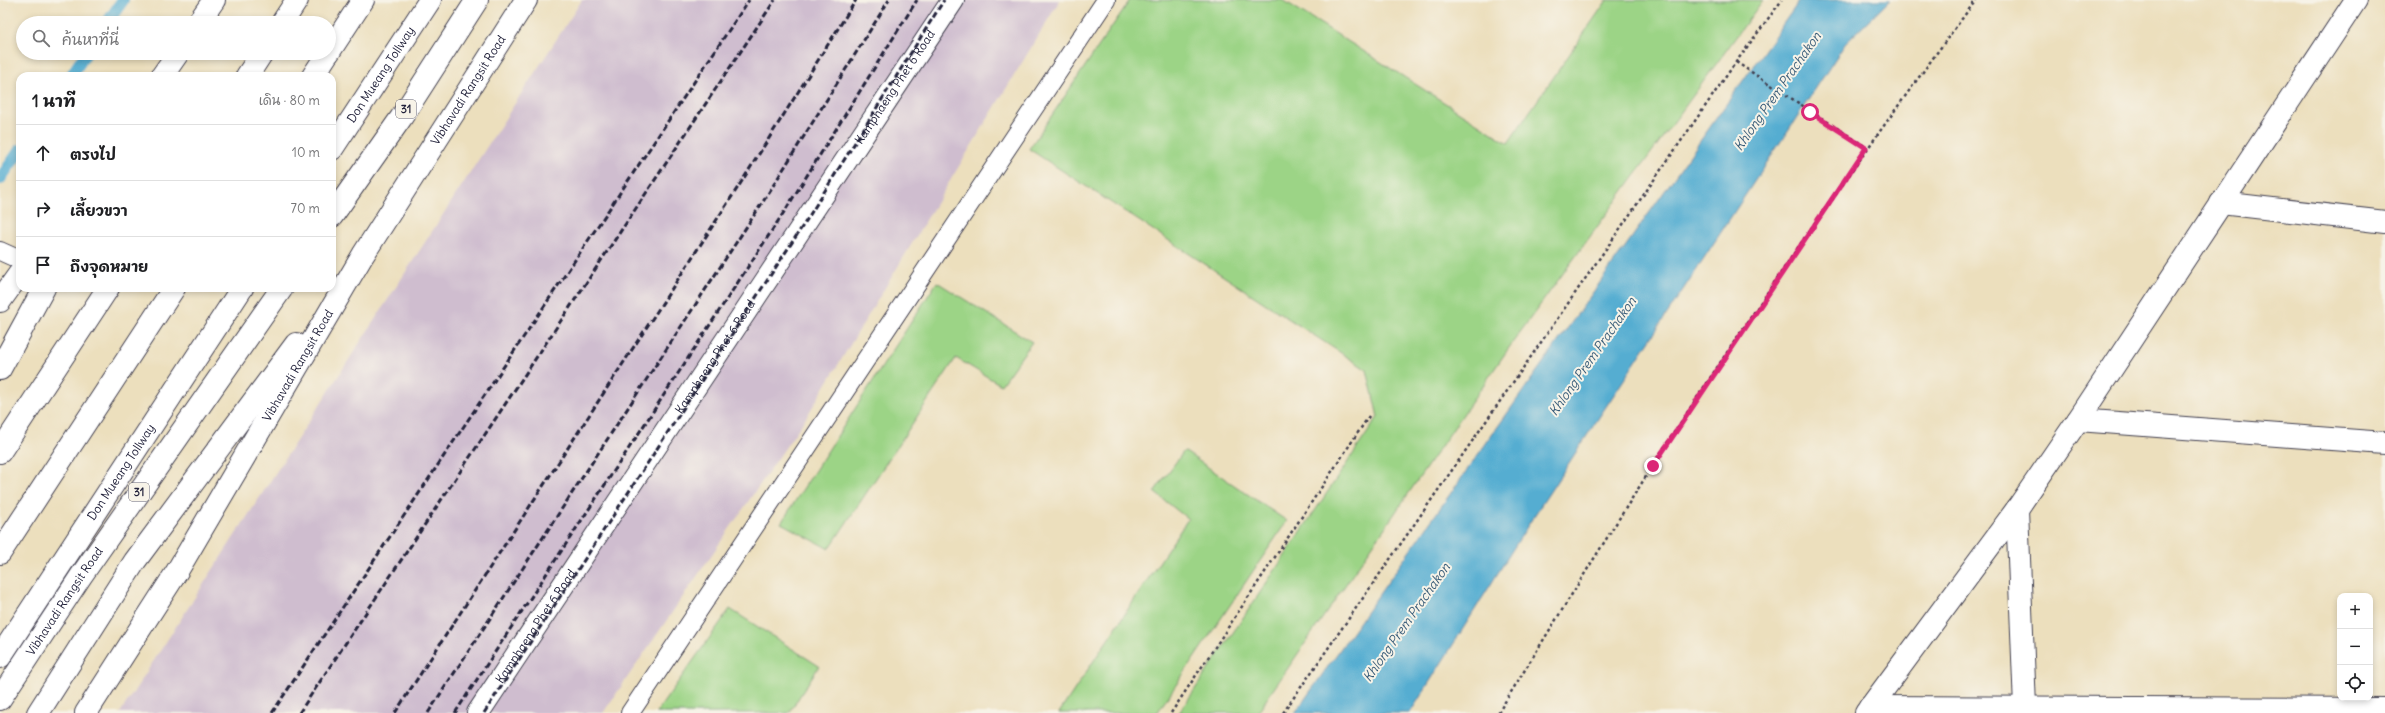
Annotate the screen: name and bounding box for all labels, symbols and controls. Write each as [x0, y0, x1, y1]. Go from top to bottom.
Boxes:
search box [16, 16, 336, 60]
street label: Don Mueang Tollway [343, 23, 418, 125]
icon: search [30, 27, 52, 49]
street label: Kamphaeng Phet 6 Road [851, 27, 938, 147]
water label: Khlong Prem Prachakon [1730, 28, 1825, 154]
text: ค้นหาที่นี่ [62, 30, 119, 49]
street label: Vibhavadi Rangsit Road [427, 32, 509, 147]
text: 1 นาที [32, 90, 76, 112]
text: เดิน · 80 m [259, 92, 320, 109]
road number: 31 [396, 100, 416, 118]
route start [1801, 103, 1819, 121]
icon: ahead [32, 142, 54, 164]
text: 10 m [292, 144, 320, 161]
text: ตรงไป [70, 145, 116, 164]
icon: right [32, 198, 54, 220]
text: 70 m [291, 200, 320, 217]
text: เลี้ยวขวา [70, 201, 128, 220]
icon: arrive [32, 254, 54, 276]
text: ถึงจุดหมาย [70, 257, 148, 276]
water label: Khlong Prem Prachakon [1545, 293, 1640, 419]
street label: Kamphaeng Phet 6 Road [672, 297, 758, 416]
street label: Vibhavadi Rangsit Road [259, 307, 336, 424]
street label: Don Mueang Tollway [84, 421, 158, 523]
route end [1644, 457, 1662, 475]
road number: 31 [129, 483, 149, 501]
street label: Vibhavadi Rangsit Road [23, 544, 106, 658]
water label: Khlong Prem Prachakon [1359, 559, 1454, 685]
street label: Kamphaeng Phet 6 Road [492, 566, 579, 686]
map controls [2337, 593, 2373, 701]
button: + [2337, 593, 2373, 629]
button: − [2337, 629, 2373, 665]
button: locate [2337, 665, 2373, 701]

